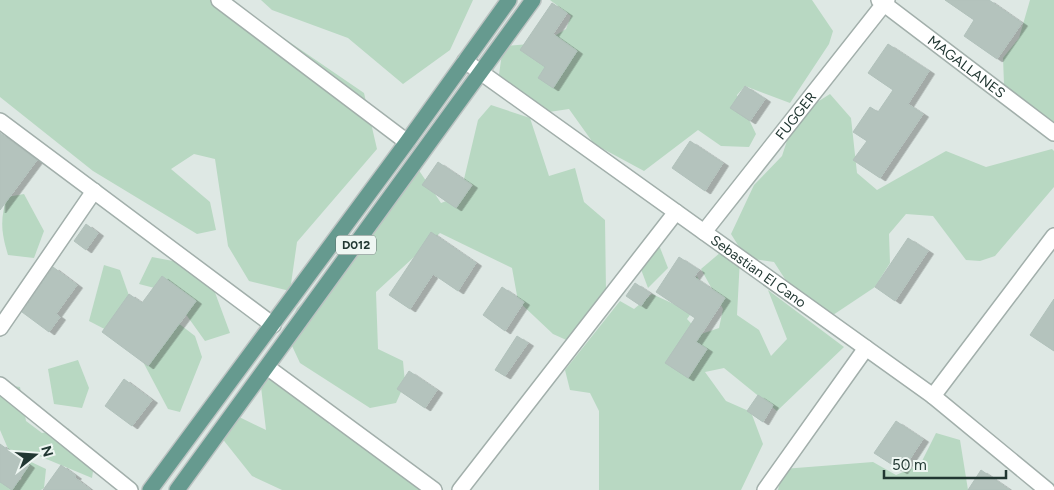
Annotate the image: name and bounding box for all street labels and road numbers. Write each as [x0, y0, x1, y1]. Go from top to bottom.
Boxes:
street label: MAGALLANES [924, 32, 1008, 102]
street label: FUGGER [772, 89, 820, 143]
street label: Sebastian El Cano [707, 232, 809, 311]
road number: D012 [336, 236, 376, 254]

